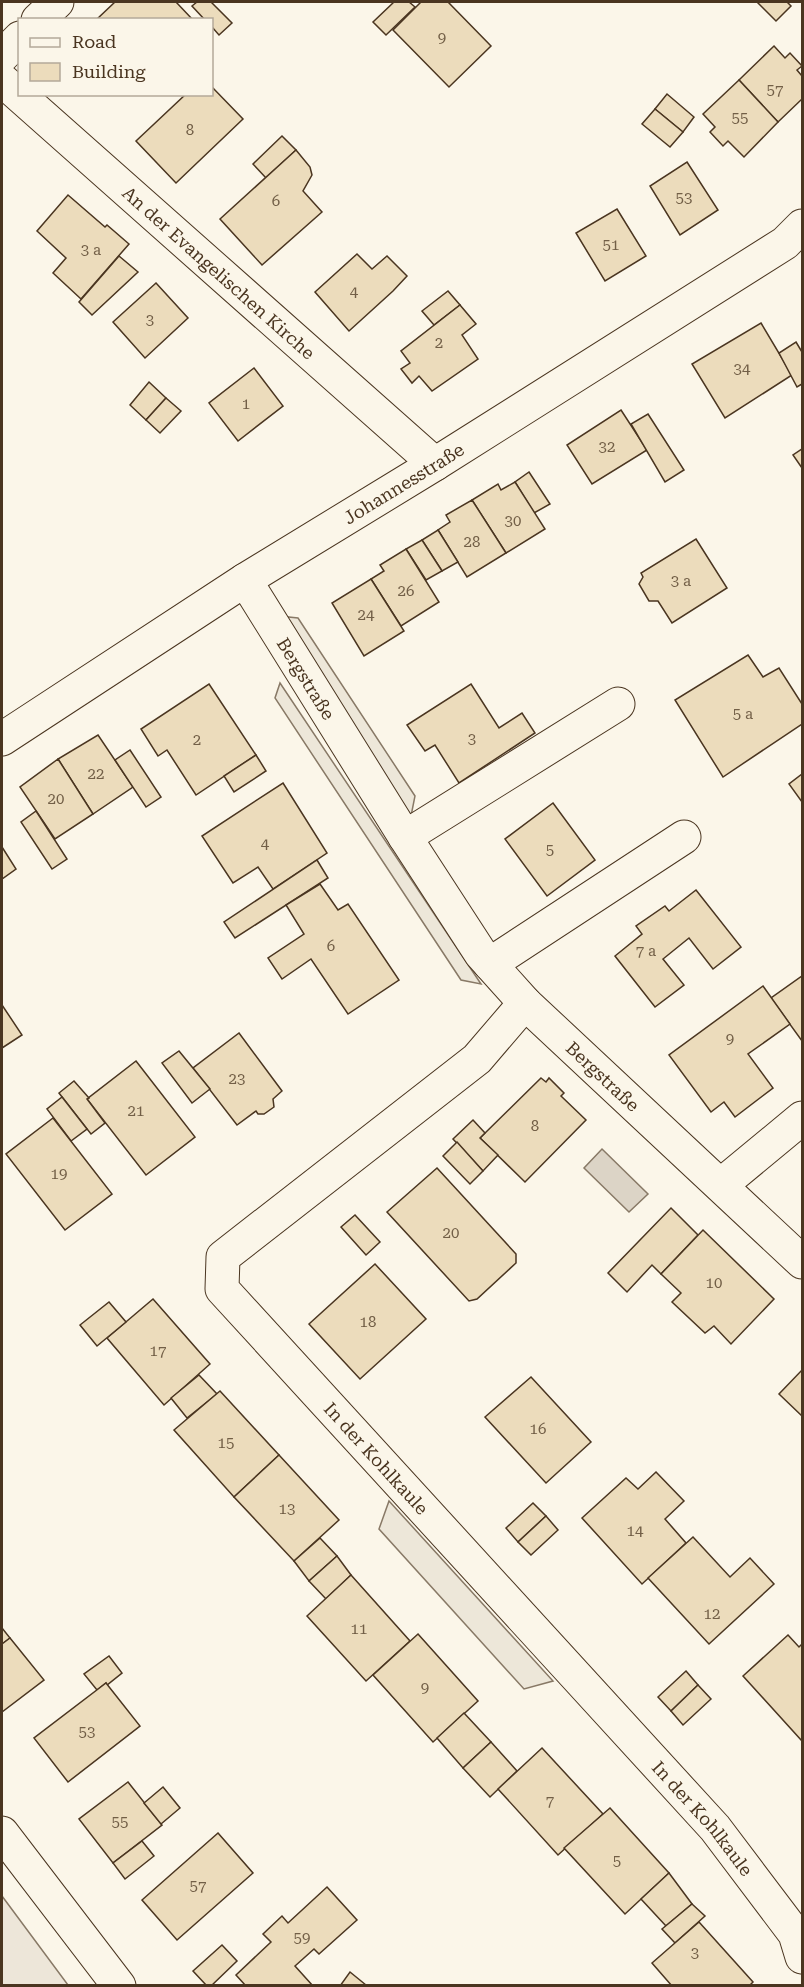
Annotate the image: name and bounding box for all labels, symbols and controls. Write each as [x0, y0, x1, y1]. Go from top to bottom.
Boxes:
legend [18, 18, 213, 96]
house number: 9 [438, 29, 446, 47]
text: Road [72, 31, 117, 52]
text: Building [72, 61, 146, 82]
house number: 57 [767, 81, 783, 99]
house number: 55 [732, 109, 748, 127]
house number: 8 [186, 121, 194, 139]
street label: An der Evangelischen Kirche [119, 182, 319, 363]
house number: 53 [676, 189, 692, 207]
house number: 6 [272, 192, 280, 210]
house number: 51 [603, 236, 619, 254]
house number: 3 a [81, 241, 101, 259]
house number: 4 [350, 283, 359, 301]
house number: 3 [146, 311, 154, 329]
house number: 2 [435, 334, 443, 352]
house number: 34 [734, 360, 751, 378]
house number: 1 [242, 395, 250, 413]
street label: Johannesstraße [339, 438, 467, 528]
house number: 32 [599, 438, 615, 456]
house number: 30 [505, 512, 521, 530]
house number: 28 [464, 533, 480, 551]
house number: 3 a [671, 572, 691, 590]
house number: 26 [398, 582, 414, 600]
house number: 24 [358, 606, 375, 624]
street label: Bergstraße [273, 634, 340, 723]
house number: 5 a [733, 705, 753, 723]
house number: 3 [468, 730, 476, 748]
house number: 2 [193, 731, 201, 749]
house number: 22 [88, 765, 104, 783]
house number: 20 [48, 790, 64, 808]
house number: 4 [261, 835, 270, 853]
house number: 5 [546, 841, 554, 859]
house number: 6 [327, 937, 335, 955]
house number: 7 a [636, 942, 656, 960]
house number: 9 [726, 1030, 734, 1048]
street label: Bergstraße [562, 1037, 644, 1115]
house number: 23 [229, 1070, 245, 1088]
house number: 21 [128, 1102, 144, 1120]
house number: 8 [531, 1117, 539, 1135]
house number: 19 [51, 1165, 67, 1183]
house number: 20 [443, 1224, 459, 1242]
house number: 10 [706, 1274, 722, 1292]
house number: 18 [360, 1313, 376, 1331]
house number: 17 [150, 1342, 166, 1360]
street label: In der Kohlkaule [320, 1398, 433, 1518]
house number: 16 [530, 1420, 546, 1438]
house number: 15 [218, 1434, 234, 1452]
house number: 13 [279, 1500, 295, 1518]
house number: 14 [627, 1522, 644, 1540]
house number: 12 [704, 1605, 720, 1623]
house number: 11 [351, 1620, 367, 1638]
house number: 9 [421, 1679, 429, 1697]
house number: 53 [79, 1723, 95, 1741]
street label: In der Kohlkaule [648, 1756, 758, 1880]
house number: 7 [546, 1792, 554, 1810]
house number: 55 [112, 1813, 128, 1831]
house number: 5 [613, 1852, 621, 1870]
house number: 57 [190, 1877, 206, 1895]
house number: 59 [294, 1929, 310, 1947]
house number: 3 [691, 1944, 699, 1962]

